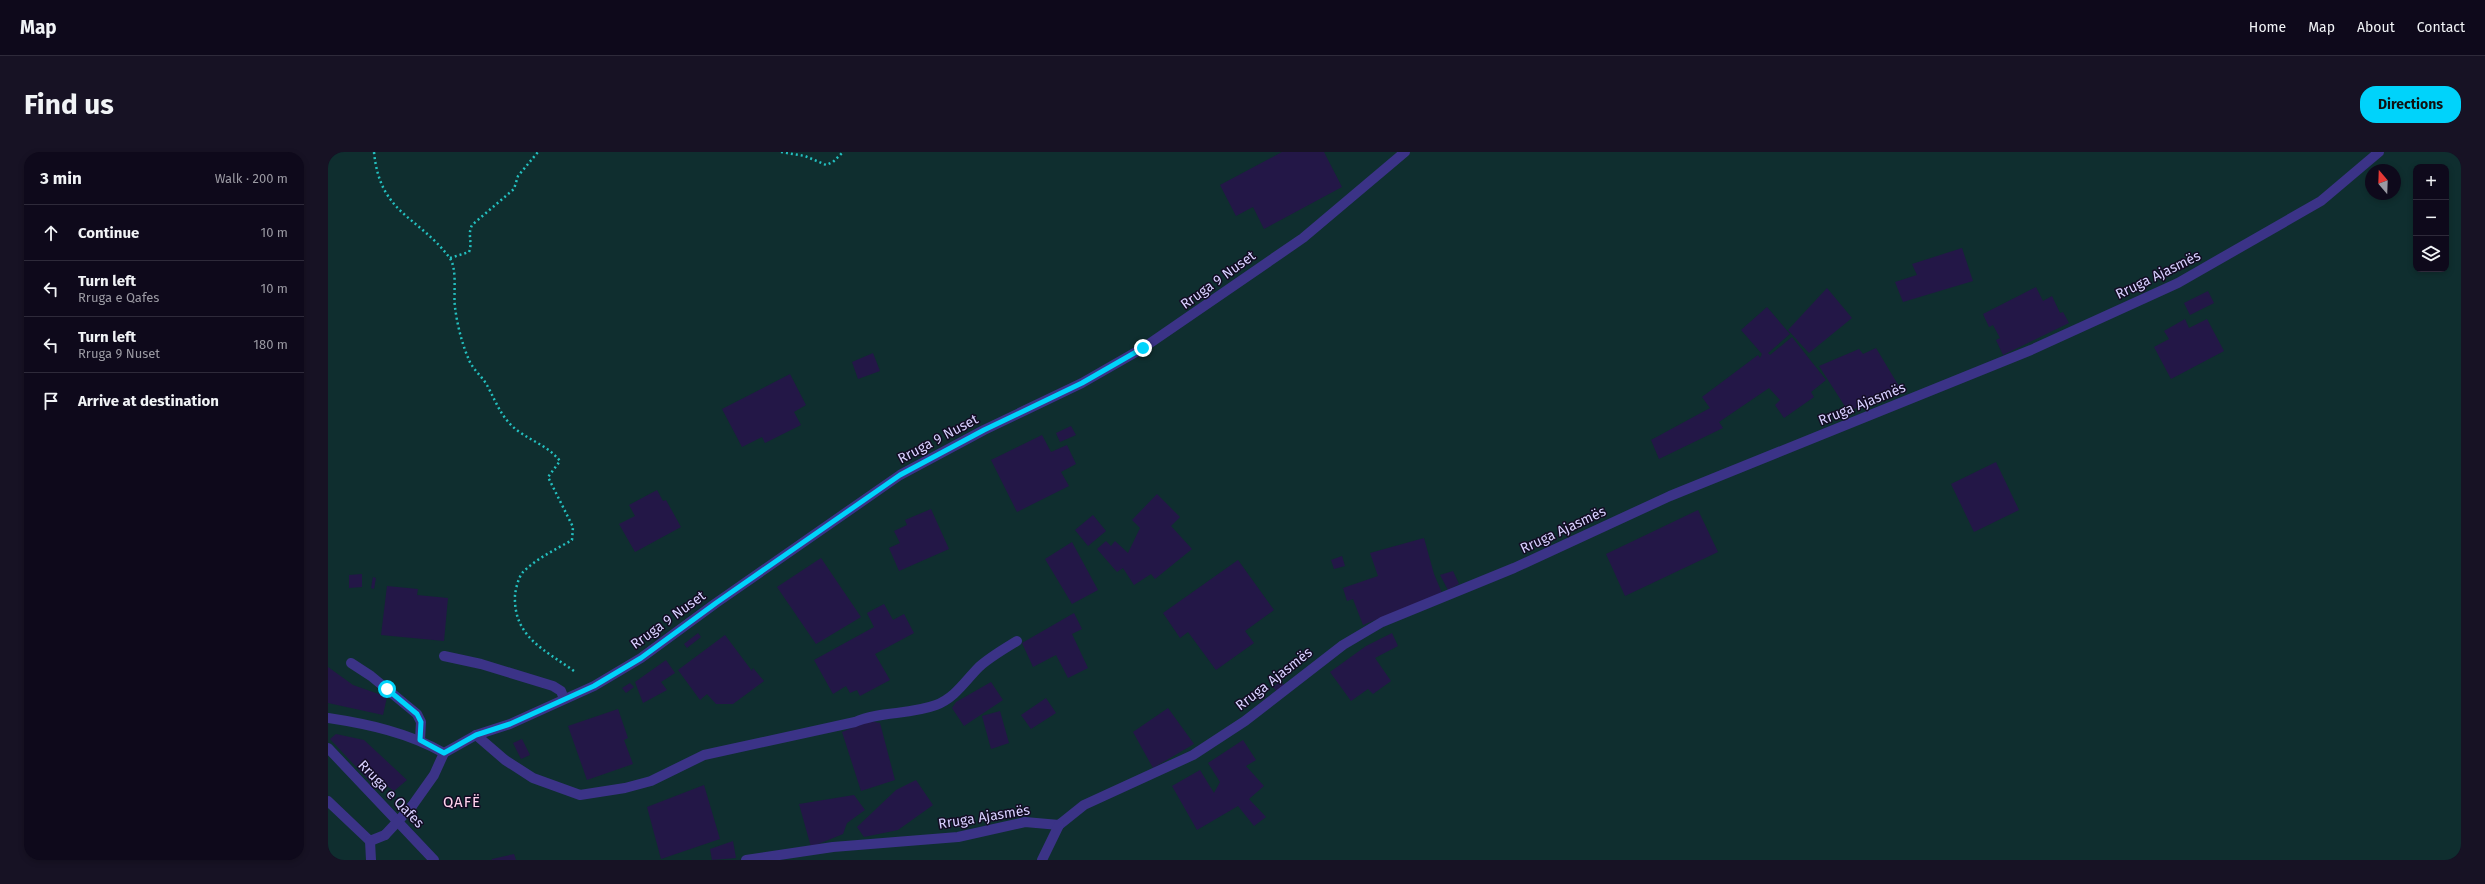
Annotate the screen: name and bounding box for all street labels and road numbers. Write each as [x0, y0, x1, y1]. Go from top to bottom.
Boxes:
street label: Rruga 9 Nuset [1177, 247, 1259, 313]
street label: Rruga Ajasmës [2113, 247, 2204, 303]
street label: Rruga Ajasmës [1816, 379, 1908, 429]
street label: Rruga 9 Nuset [895, 410, 982, 467]
street label: Rruga Ajasmës [1517, 503, 1609, 557]
street label: Rruga 9 Nuset [627, 587, 709, 653]
street label: Rruga Ajasmës [1232, 644, 1316, 714]
street label: Rruga e Qafes [354, 757, 428, 832]
street label: Rruga Ajasmës [937, 801, 1031, 833]

